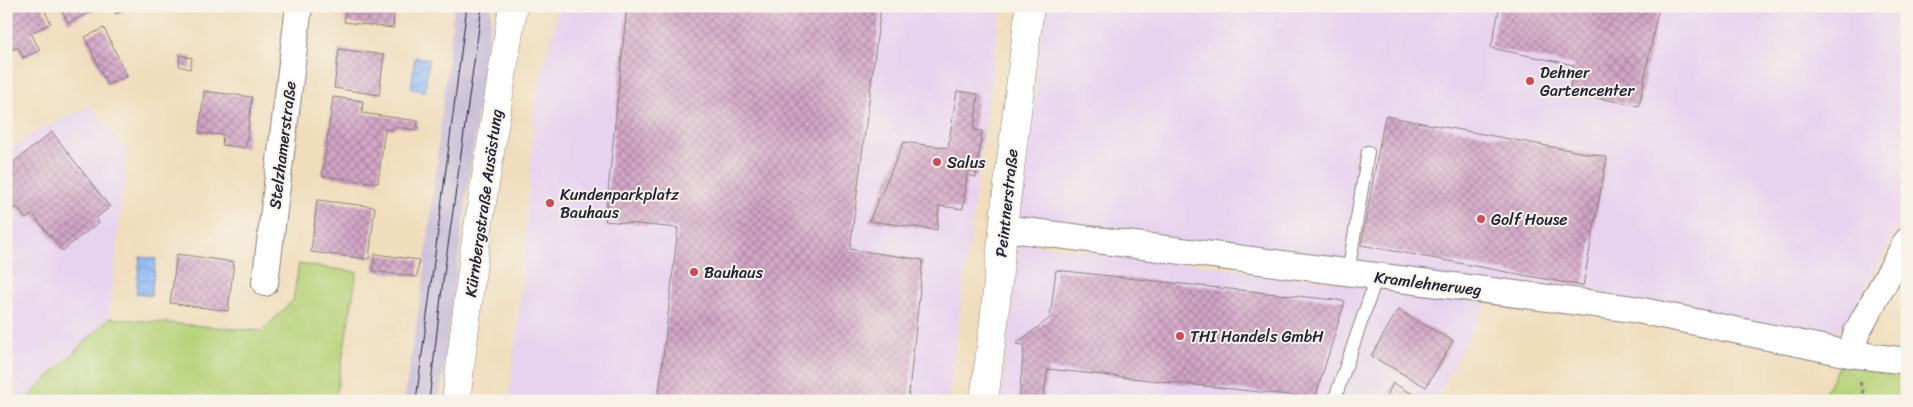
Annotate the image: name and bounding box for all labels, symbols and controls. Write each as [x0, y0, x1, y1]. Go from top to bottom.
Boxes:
place label: Dehner Gartencenter [1540, 58, 1635, 105]
marker: Dehner Gartencenter [1524, 75, 1536, 87]
street label: Stelzhamerstraße [260, 79, 305, 211]
street label: Kürnbergstraße Ausästung [456, 107, 511, 299]
place label: Salus [947, 148, 986, 177]
street label: Peintnerstraße [986, 148, 1027, 259]
marker: Salus [931, 156, 943, 168]
place label: Kundenparkplatz Bauhaus [560, 180, 679, 227]
marker: Kundenparkplatz Bauhaus [544, 197, 556, 209]
place label: Golf House [1491, 205, 1568, 234]
marker: Golf House [1475, 213, 1487, 225]
place label: Bauhaus [704, 258, 764, 287]
street label: Kramlehnerweg [1373, 263, 1483, 304]
marker: Bauhaus [688, 266, 700, 278]
place label: THI Handels GmbH [1190, 322, 1324, 351]
marker: THI Handels GmbH [1174, 330, 1186, 342]

